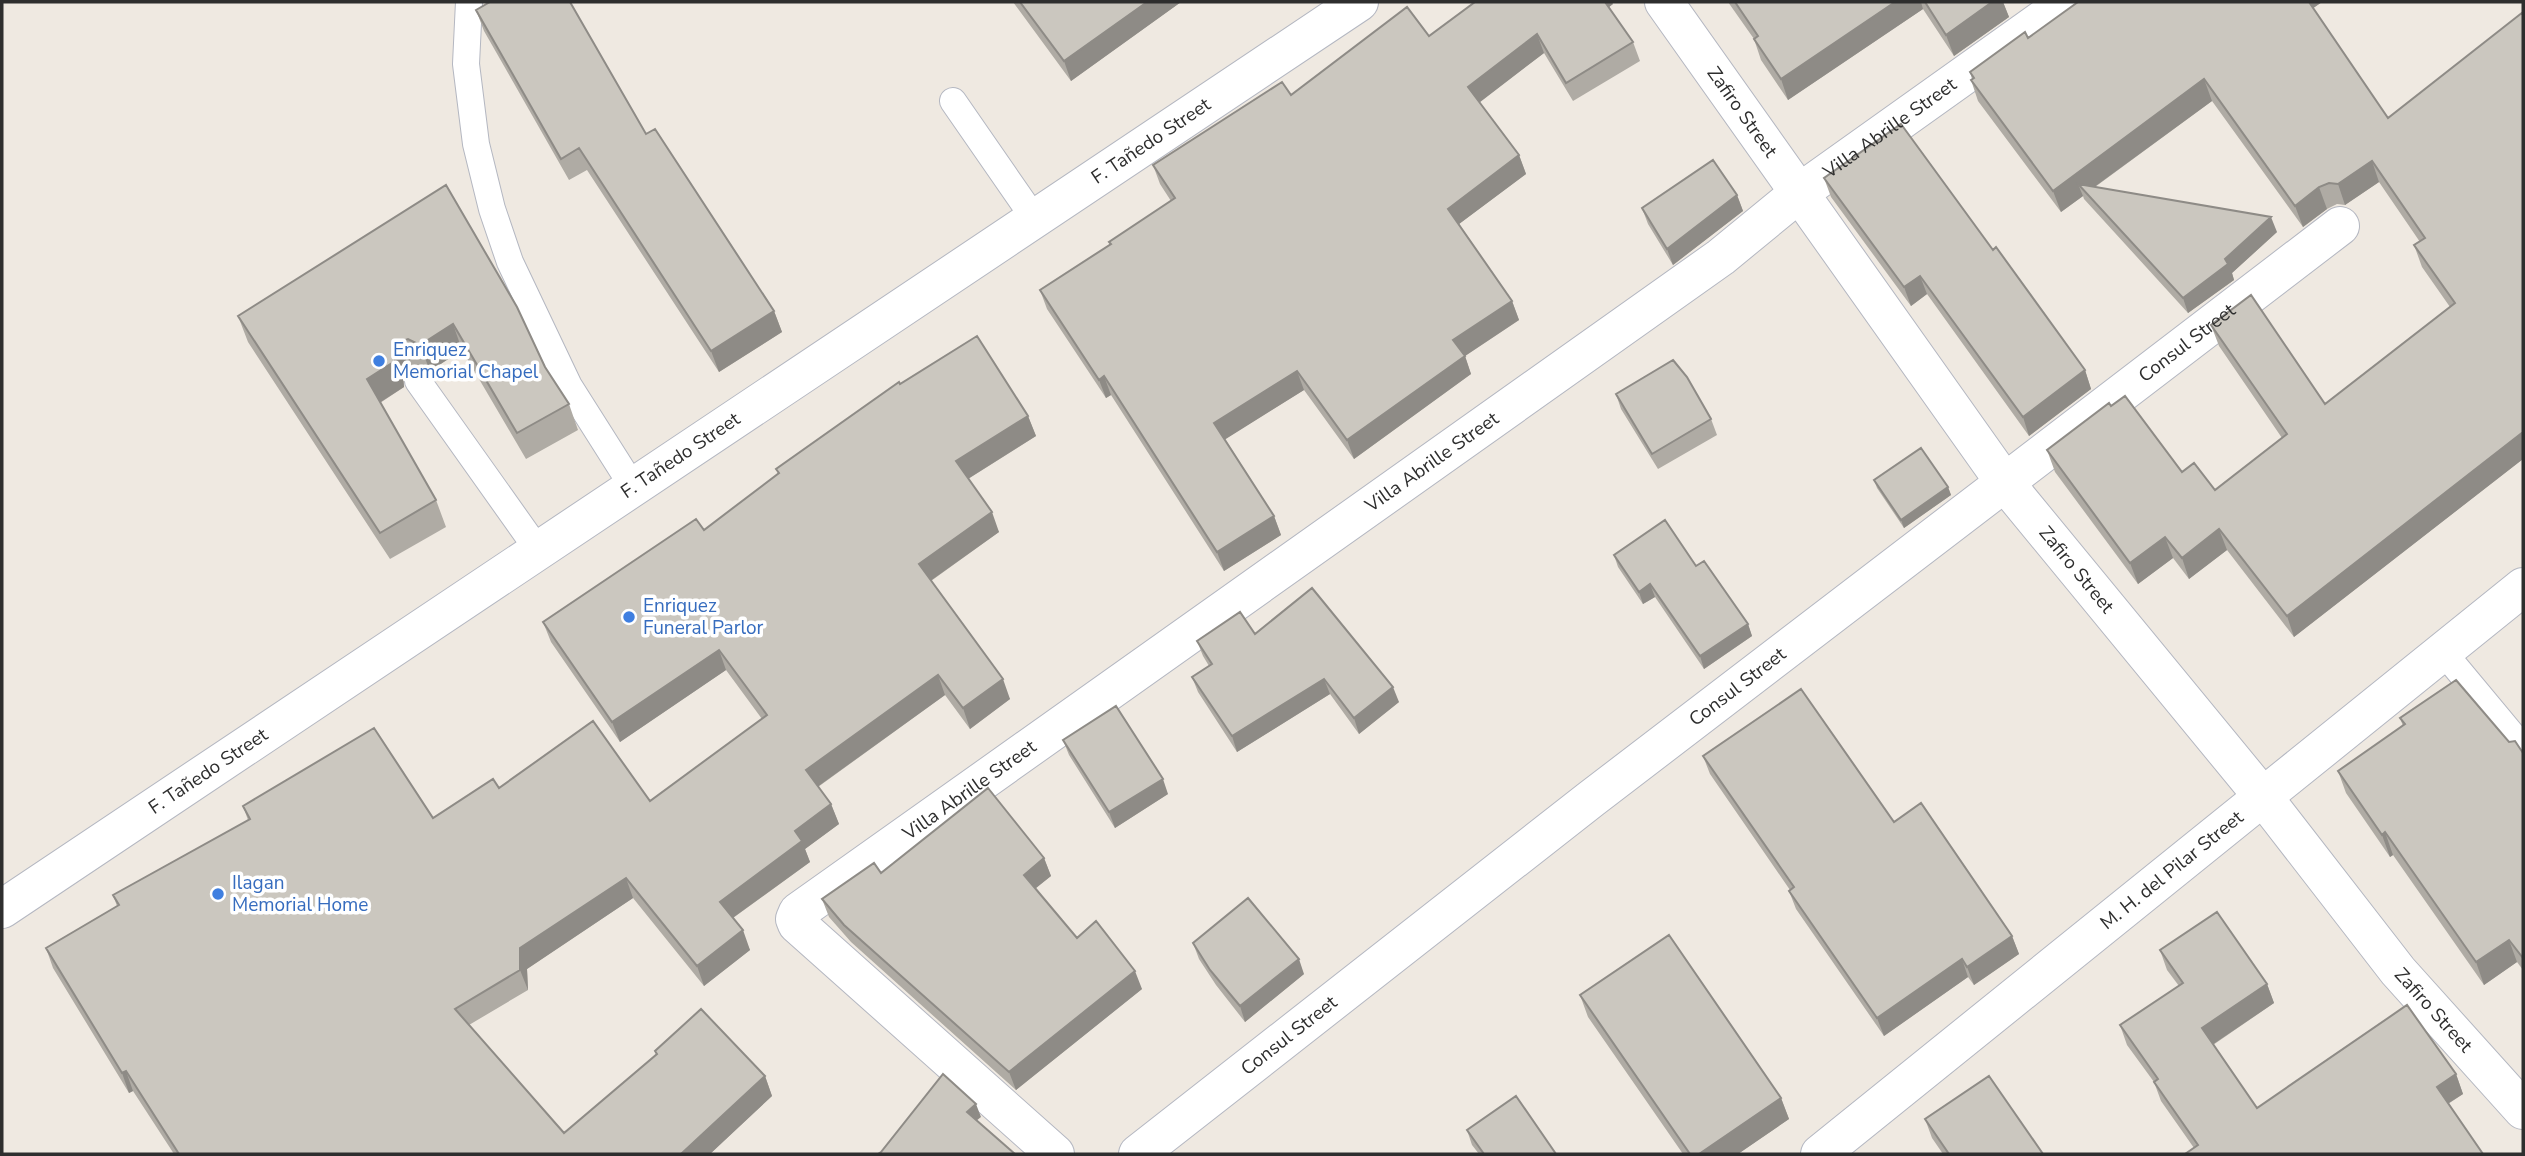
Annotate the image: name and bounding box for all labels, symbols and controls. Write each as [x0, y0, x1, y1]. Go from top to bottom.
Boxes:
street label: Zafiro Street [1701, 61, 1783, 163]
street label: Villa Abrille Street [1817, 72, 1962, 185]
street label: F. Tañedo Street [1086, 92, 1216, 190]
street label: Consul Street [2133, 297, 2241, 388]
place label: Enriquez Memorial Chapel [393, 337, 539, 385]
marker: Enriquez Memorial Chapel [371, 353, 387, 369]
street label: F. Tañedo Street [616, 406, 746, 505]
street label: Villa Abrille Street [1359, 406, 1504, 519]
street label: Zafiro Street [2033, 521, 2120, 619]
place label: Enriquez Funeral Parlor [643, 593, 764, 641]
marker: Enriquez Funeral Parlor [621, 609, 637, 625]
street label: Consul Street [1684, 641, 1792, 732]
street label: F. Tañedo Street [143, 722, 273, 820]
street label: Villa Abrille Street [897, 734, 1042, 847]
street label: M. H. del Pilar Street [2095, 804, 2249, 936]
place label: Ilagan Memorial Home [232, 870, 368, 918]
marker: Ilagan Memorial Home [210, 886, 226, 902]
street label: Zafiro Street [2388, 962, 2479, 1058]
street label: Consul Street [1236, 989, 1343, 1081]

